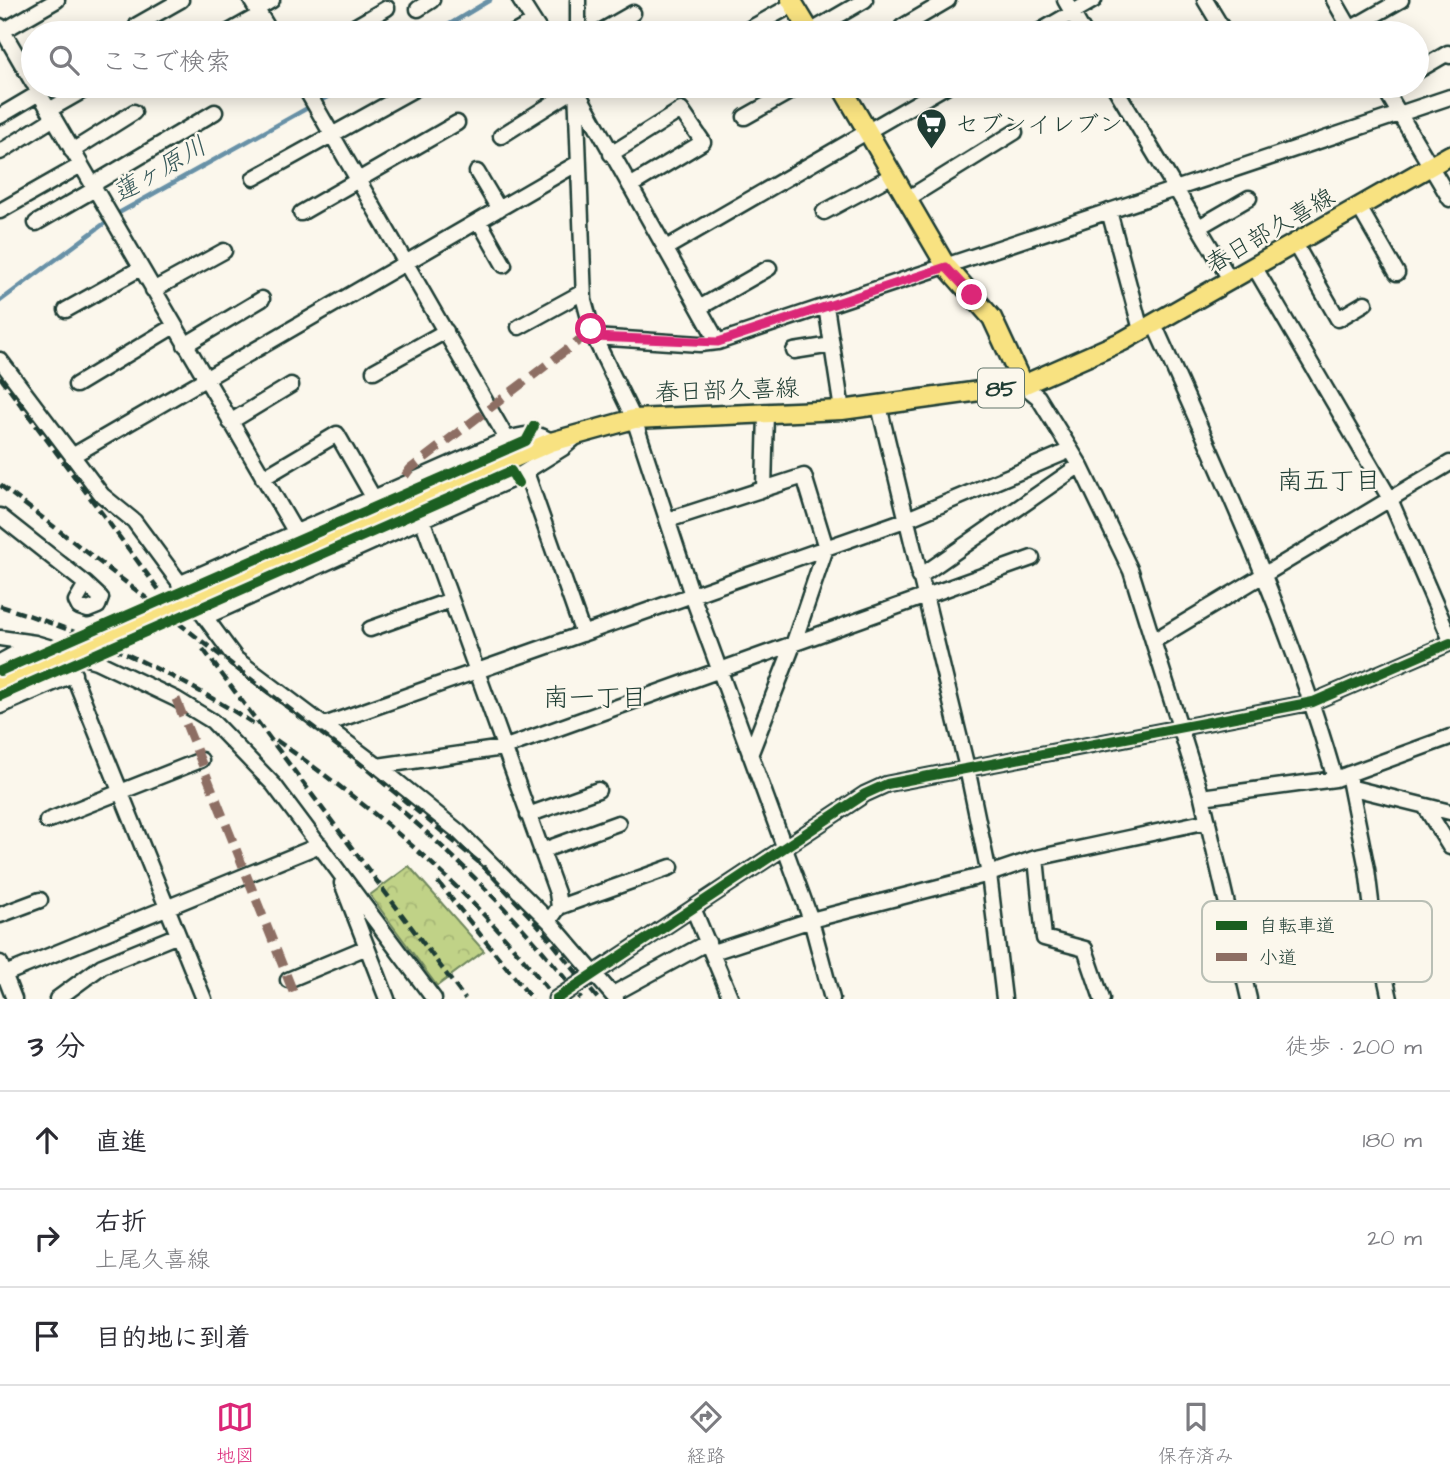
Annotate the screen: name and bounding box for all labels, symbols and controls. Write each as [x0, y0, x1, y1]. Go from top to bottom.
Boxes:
search box [21, 21, 1429, 98]
icon: search [45, 41, 83, 79]
text: ここで検索 [101, 44, 231, 80]
supermarket icon: セブンイレブン [915, 107, 949, 151]
place label: セブンイレブン [955, 108, 1123, 142]
water label: 蓮ヶ原川 [105, 128, 214, 211]
street label: 春日部久喜線 [1200, 180, 1341, 282]
route end [956, 279, 987, 310]
route start [575, 313, 606, 344]
road number: 85 [978, 368, 1024, 408]
street label: 春日部久喜線 [654, 371, 800, 411]
district label: 南五丁目 [1277, 463, 1381, 499]
district label: 南一丁目 [543, 680, 647, 716]
legend [1202, 901, 1432, 982]
text: 自転車道 [1259, 913, 1335, 940]
text: 小道 [1259, 945, 1297, 972]
text: 3 分 [28, 1026, 85, 1068]
text: 徒歩 · 200 m [1285, 1031, 1422, 1063]
icon: ahead [28, 1121, 66, 1159]
text: 直進 [95, 1124, 147, 1160]
text: 180 m [1363, 1124, 1422, 1156]
text: 右折 [95, 1204, 147, 1240]
icon: right [28, 1219, 66, 1257]
text: 20 m [1367, 1222, 1422, 1254]
text: 上尾久喜線 [95, 1244, 210, 1276]
icon: arrive [28, 1317, 66, 1355]
text: 目的地に到着 [95, 1320, 251, 1356]
tab: 地図 [216, 1398, 254, 1470]
tab: 経路 [687, 1398, 725, 1470]
tab: 保存済み [1158, 1398, 1234, 1470]

